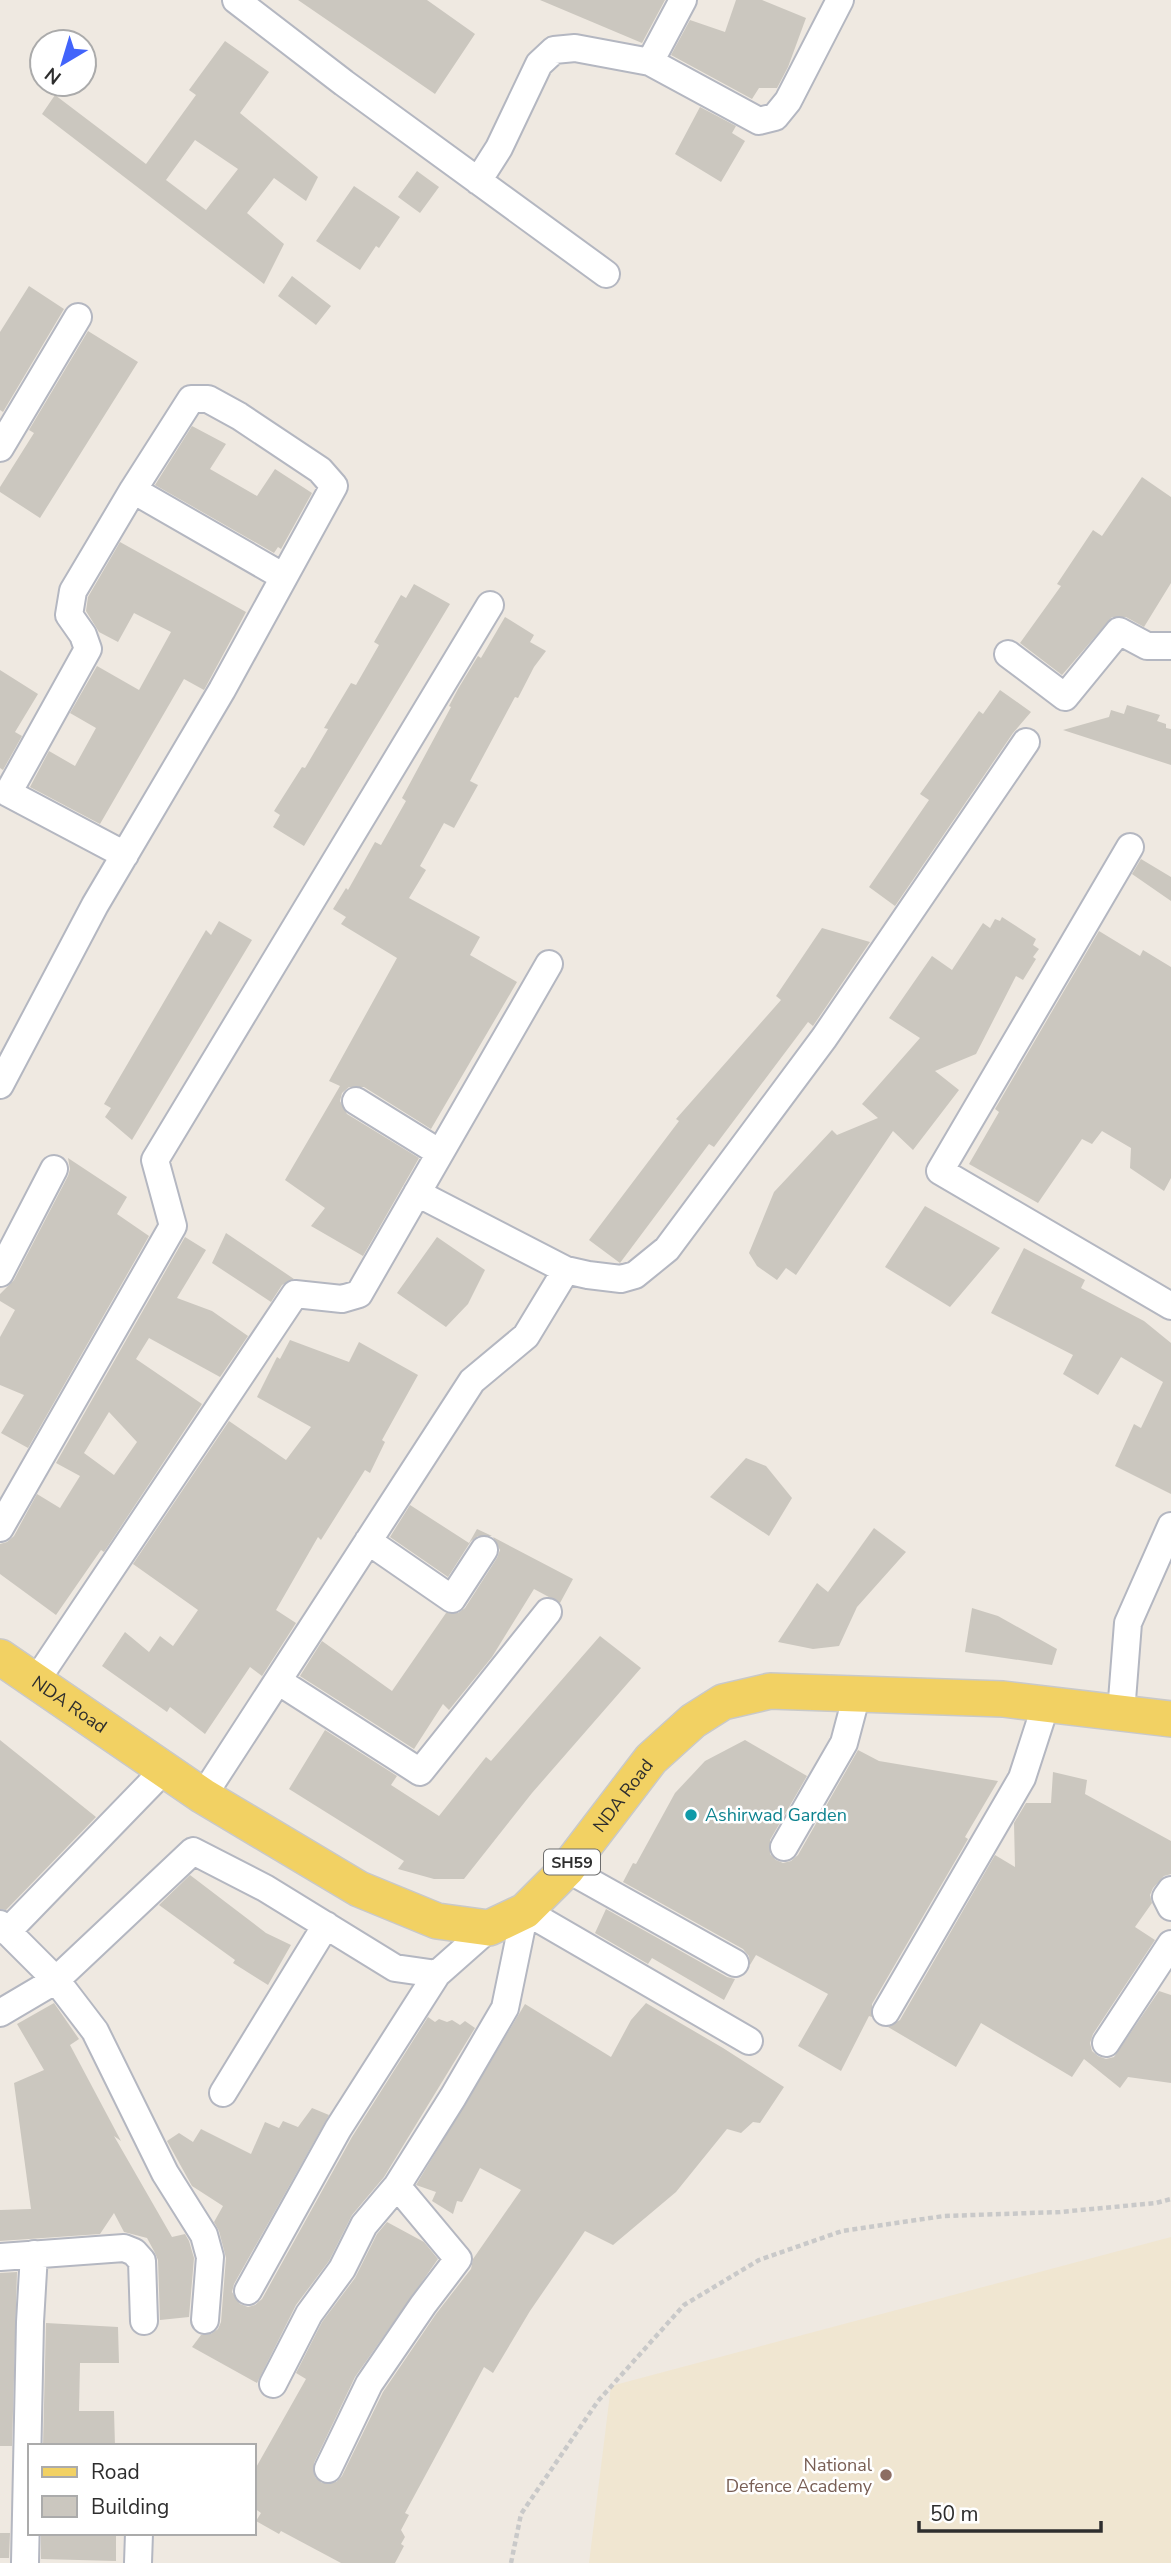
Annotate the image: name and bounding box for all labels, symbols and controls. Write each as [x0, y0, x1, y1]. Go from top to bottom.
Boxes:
north arrow [28, 28, 98, 98]
text: N [40, 61, 67, 90]
street label: NDA Road [27, 1670, 112, 1739]
street label: NDA Road [587, 1754, 659, 1837]
place label: Ashirwad Garden [705, 1803, 847, 1827]
marker: Ashirwad Garden [683, 1807, 699, 1823]
road number: SH59 [544, 1850, 600, 1874]
legend [28, 2444, 256, 2535]
place label: National Defence Academy [726, 2453, 873, 2498]
text: Road [91, 2458, 140, 2486]
marker: National Defence Academy [878, 2467, 894, 2483]
scale bar [919, 2490, 1101, 2534]
text: Building [91, 2493, 169, 2521]
text: 50 m [930, 2500, 979, 2528]

